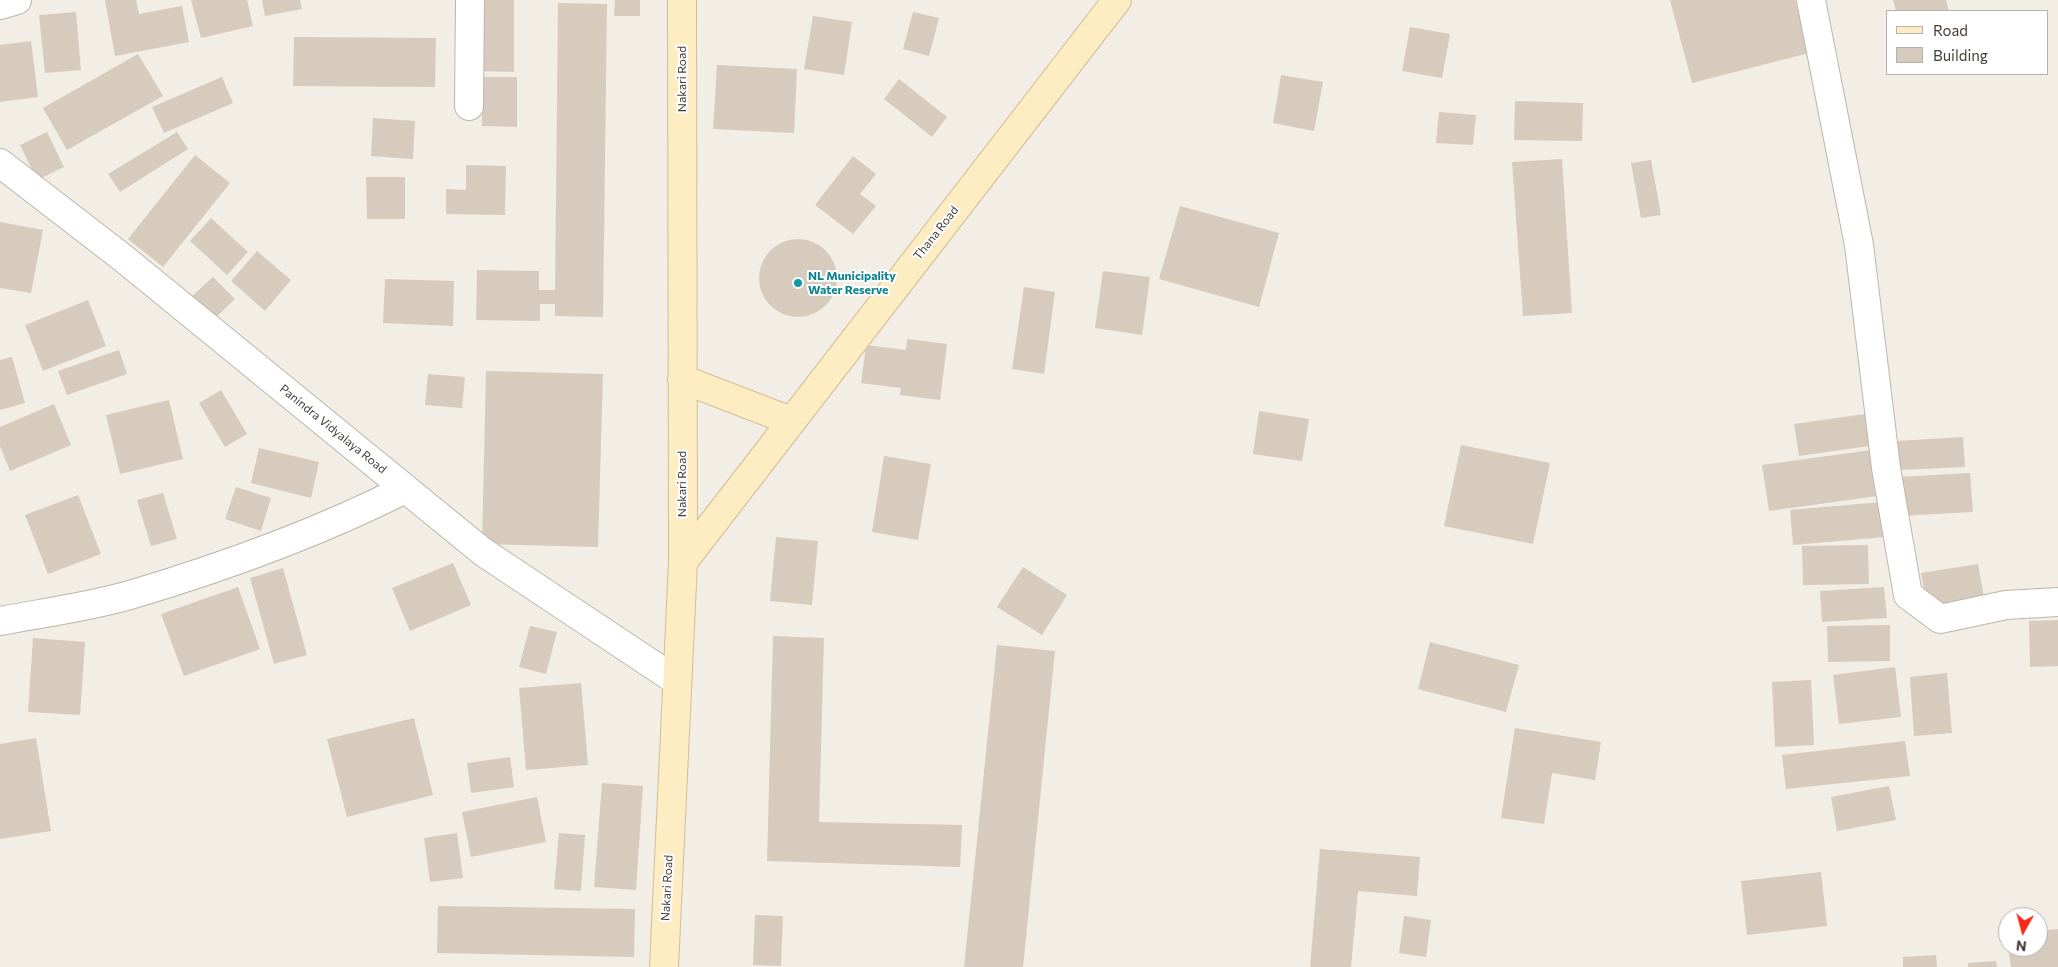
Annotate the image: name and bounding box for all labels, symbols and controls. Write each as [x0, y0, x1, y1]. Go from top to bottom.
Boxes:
legend [1886, 10, 2048, 75]
text: Road [1933, 21, 1968, 39]
street label: Nakari Road [675, 46, 689, 112]
text: Building [1933, 46, 1988, 64]
street label: Thana Road [911, 203, 961, 263]
place label: NL Municipality Water Reserve [808, 269, 896, 297]
marker: NL Municipality Water Reserve [792, 277, 804, 289]
street label: Panindra Vidyalaya Road [277, 381, 389, 477]
street label: Nakari Road [675, 451, 689, 517]
street label: Nakari Road [658, 855, 676, 921]
north arrow [1998, 907, 2048, 957]
text: N [2015, 937, 2027, 955]

